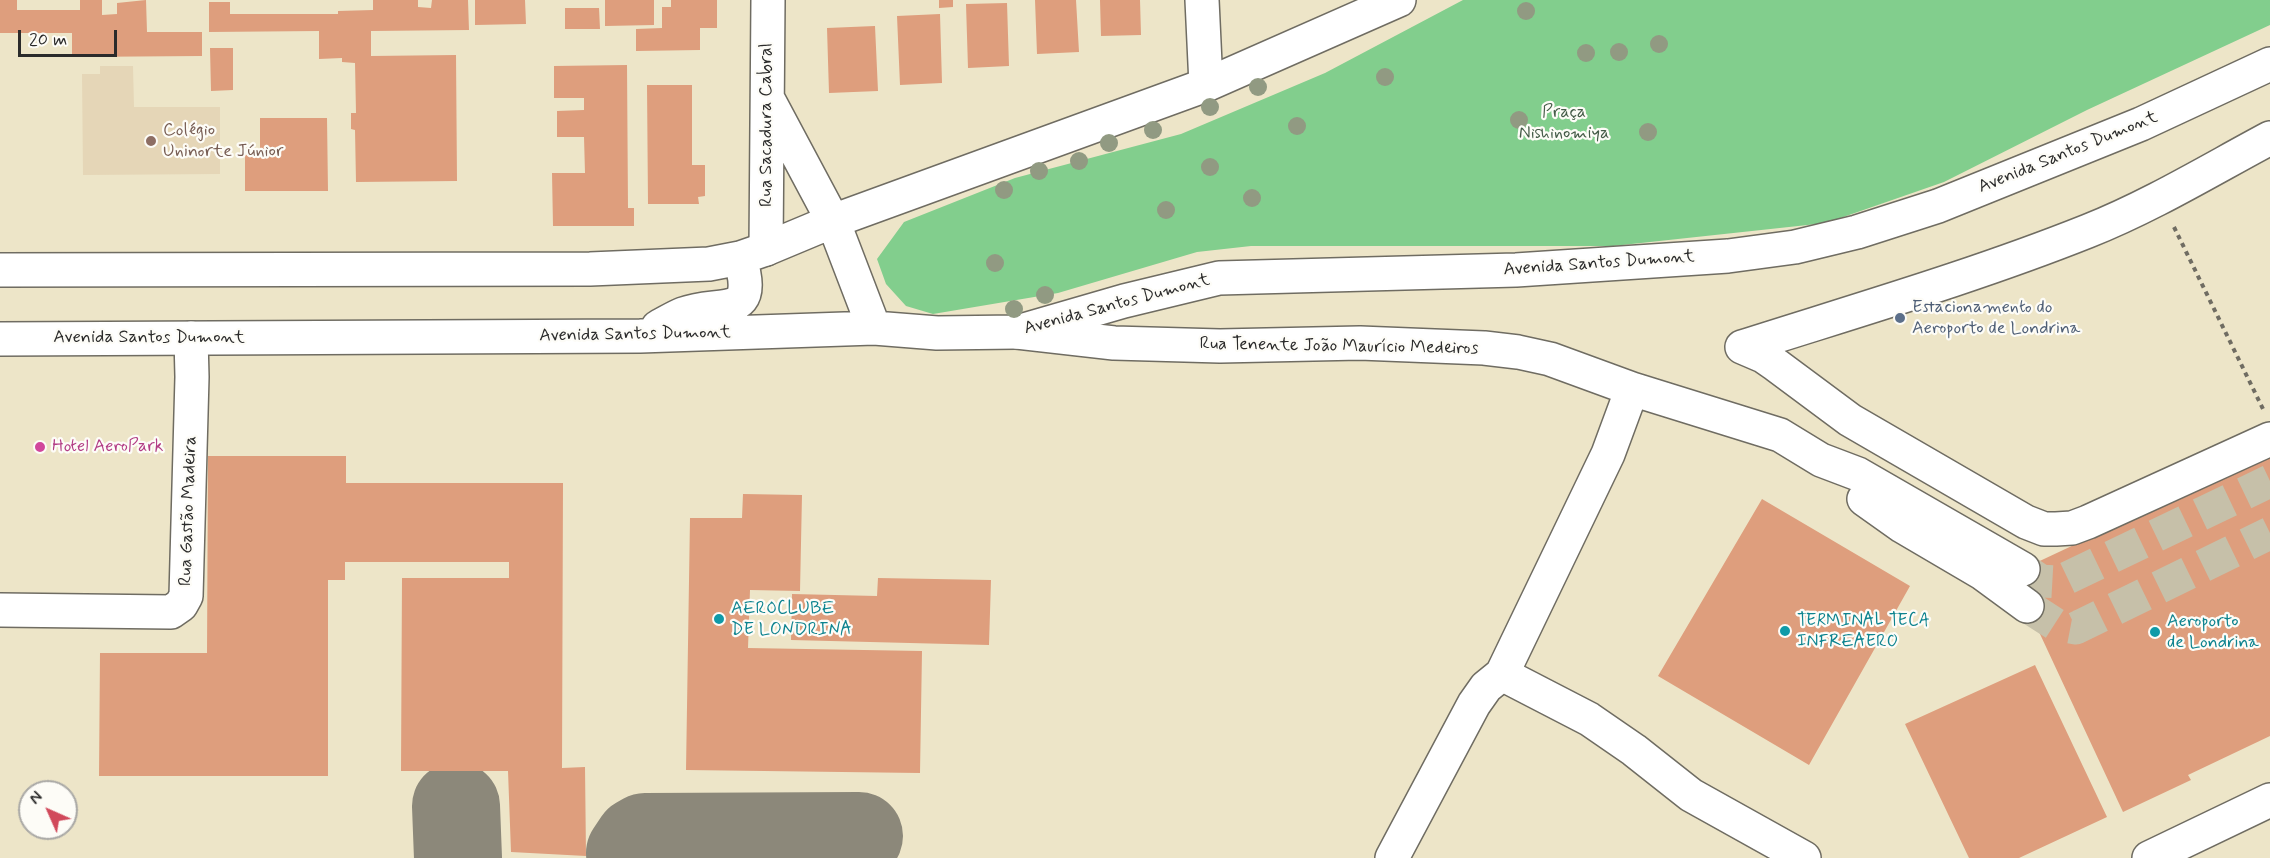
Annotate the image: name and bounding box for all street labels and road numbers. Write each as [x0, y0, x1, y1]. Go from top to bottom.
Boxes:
street label: Rua Sacadura Cabral [756, 43, 778, 207]
street label: Avenida Santos Dumont [1975, 107, 2161, 199]
street label: Avenida Santos Dumont [1503, 247, 1695, 281]
street label: Avenida Santos Dumont [1022, 270, 1212, 340]
street label: Avenida Santos Dumont [539, 323, 731, 347]
street label: Avenida Santos Dumont [53, 327, 245, 349]
street label: Rua Tenente João Maurício Medeiros [1199, 334, 1479, 360]
street label: Rua Gastão Madeira [176, 436, 202, 586]

